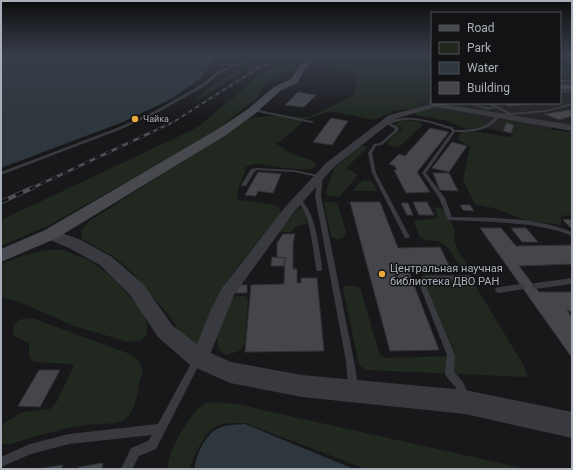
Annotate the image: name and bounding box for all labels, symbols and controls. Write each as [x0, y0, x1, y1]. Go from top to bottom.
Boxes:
legend [431, 12, 561, 104]
text: Road [467, 21, 495, 35]
text: Park [467, 41, 492, 55]
text: Water [467, 61, 498, 75]
text: Building [467, 81, 510, 95]
marker: Чайка [130, 114, 140, 124]
place label: Чайка [143, 114, 169, 124]
place label: Центральная научная библиотека ДВО РАН [390, 262, 503, 288]
marker: Центральная научная библиотека ДВО РАН [377, 269, 387, 279]

